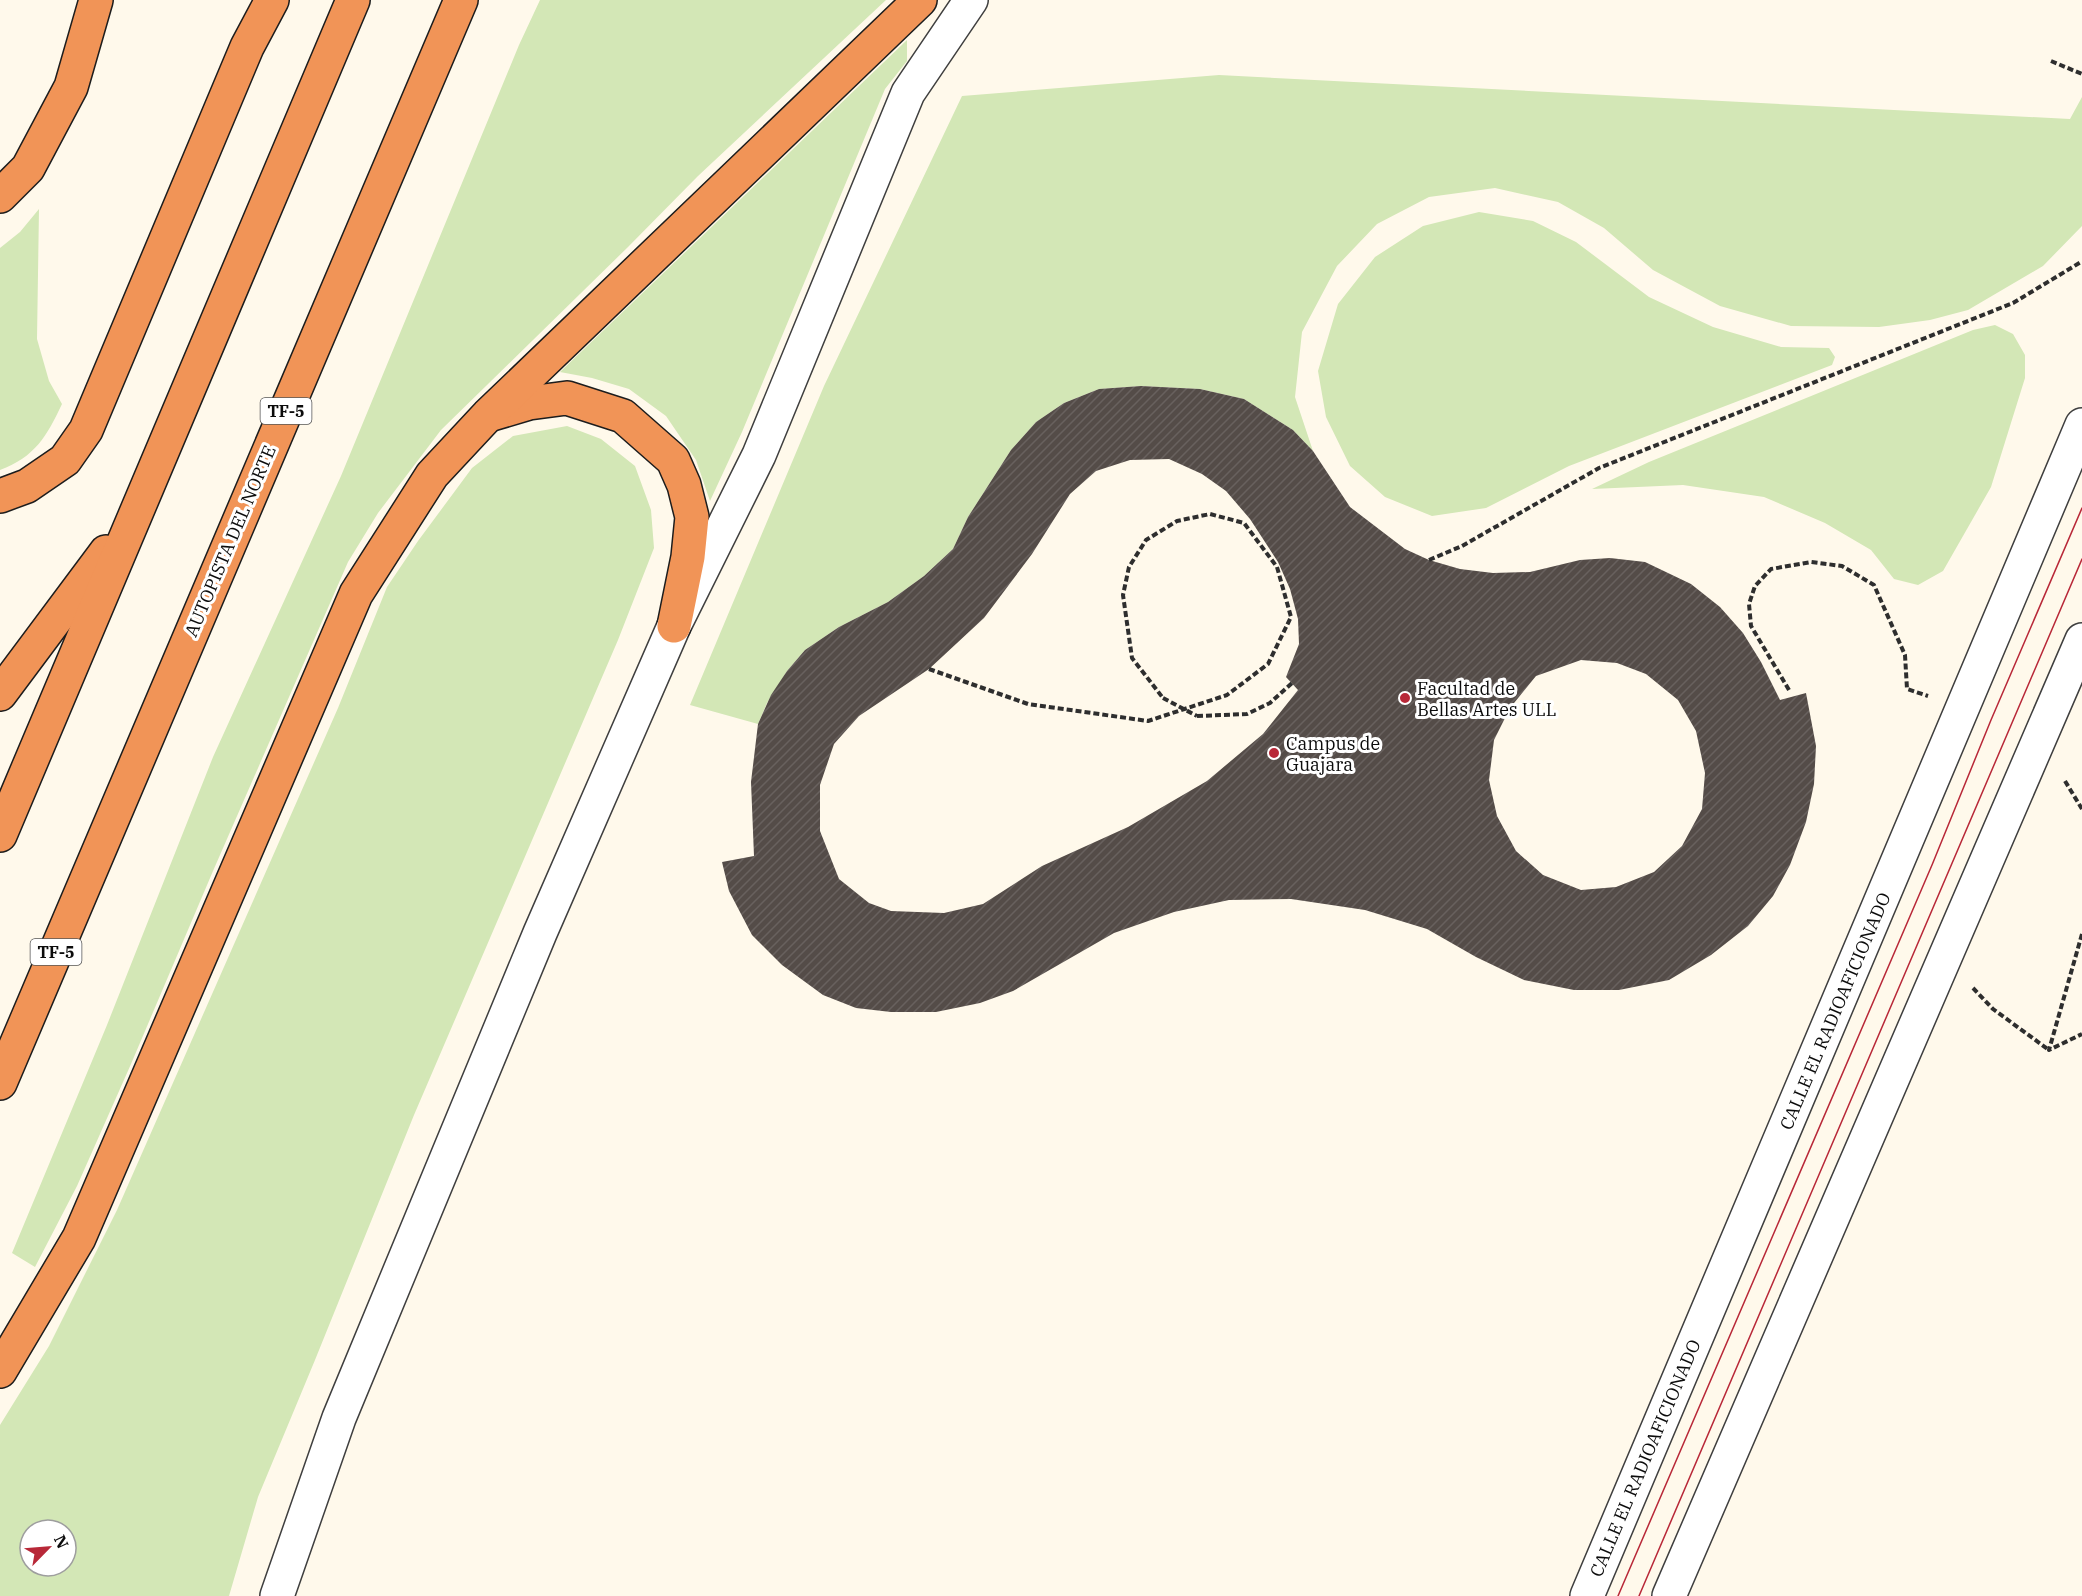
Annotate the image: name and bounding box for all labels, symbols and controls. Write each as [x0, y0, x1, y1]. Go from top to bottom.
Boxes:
road number: TF-5 [260, 398, 312, 424]
street label: AUTOPISTA DEL NORTE [179, 442, 281, 640]
place label: Facultad de Bellas Artes ULL [1417, 677, 1556, 721]
marker: Facultad de Bellas Artes ULL [1398, 691, 1412, 705]
place label: Campus de Guajara [1286, 732, 1380, 776]
marker: Campus de Guajara [1267, 746, 1281, 760]
street label: CALLE EL RADIOAFICIONADO [1774, 889, 1896, 1133]
road number: TF-5 [31, 939, 82, 965]
street label: CALLE EL RADIOAFICIONADO [1584, 1336, 1706, 1580]
north arrow [18, 1518, 78, 1578]
text: N [50, 1532, 73, 1552]

